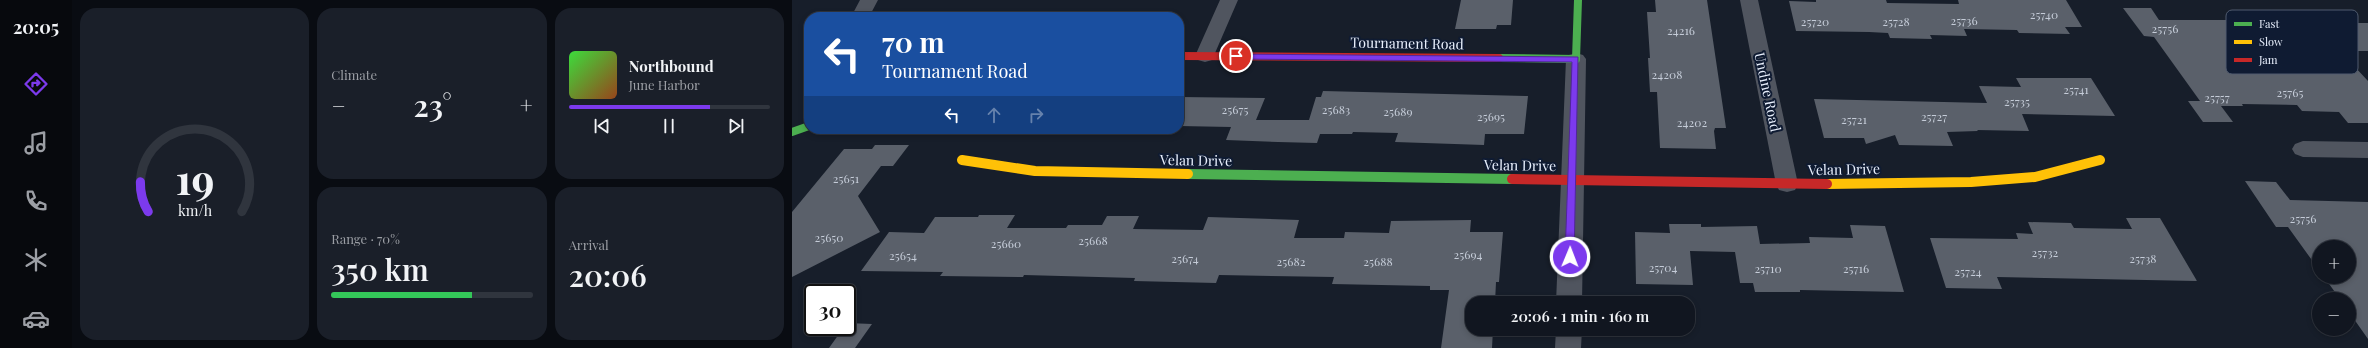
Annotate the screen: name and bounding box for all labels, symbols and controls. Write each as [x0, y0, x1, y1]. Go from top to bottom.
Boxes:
house number: 25740 [2030, 6, 2058, 22]
legend [2226, 10, 2358, 74]
house number: 25736 [1950, 12, 1978, 28]
house number: 25720 [1801, 13, 1829, 29]
house number: 25728 [1882, 13, 1910, 29]
text: 20:05 [13, 15, 59, 39]
text: Fast [2259, 16, 2279, 31]
house number: 25756 [2152, 20, 2178, 36]
house number: 24216 [1667, 22, 1695, 38]
text: 70 m [882, 23, 945, 60]
icon: left [816, 28, 868, 80]
street label: Tournament Road [1350, 33, 1464, 53]
text: Slow [2259, 34, 2283, 49]
pin [1219, 39, 1253, 73]
icon: arrive [1225, 45, 1247, 67]
street label: Undine Road [1750, 51, 1786, 133]
text: Jam [2258, 52, 2278, 67]
text: Northbound [629, 56, 714, 76]
text: Tournament Road [882, 59, 1028, 83]
text: Climate [331, 66, 377, 83]
house number: 24208 [1652, 66, 1682, 82]
icon: directions [22, 70, 50, 98]
text: June Harbor [629, 76, 700, 93]
house number: 25741 [2063, 81, 2089, 97]
house number: 25765 [2277, 84, 2303, 100]
text: 23° [414, 85, 452, 125]
house number: 25757 [2204, 89, 2230, 105]
text: − [331, 90, 346, 120]
text: + [520, 90, 533, 120]
house number: 25735 [2004, 93, 2030, 109]
house number: 25675 [1222, 101, 1248, 117]
house number: 25683 [1322, 101, 1350, 117]
house number: 25689 [1383, 103, 1413, 119]
icon: left [941, 104, 963, 126]
icon: ahead [983, 104, 1005, 126]
icon: right [1025, 104, 1047, 126]
house number: 25695 [1477, 108, 1505, 124]
house number: 25727 [1921, 108, 1947, 124]
house number: 25721 [1841, 111, 1867, 127]
house number: 24202 [1677, 114, 1707, 130]
icon: previous [591, 115, 613, 137]
icon: pause [658, 115, 680, 137]
icon: next [725, 115, 747, 137]
icon: music [22, 129, 50, 157]
text: 19 [175, 150, 214, 205]
street label: Velan Drive [1159, 150, 1232, 170]
street label: Velan Drive [1483, 155, 1556, 175]
street label: Velan Drive [1807, 159, 1880, 179]
house number: 25651 [833, 170, 860, 186]
icon: phone [22, 187, 50, 215]
text: km/h [178, 201, 212, 220]
house number: 25756 [2290, 210, 2316, 226]
house number: 25650 [814, 229, 844, 245]
text: Range · 70% [331, 230, 400, 247]
house number: 25668 [1078, 232, 1108, 248]
house number: 25660 [991, 235, 1021, 251]
text: Arrival [569, 236, 609, 253]
position arrow [1549, 236, 1591, 278]
map controls [2312, 240, 2356, 336]
button: + [2312, 240, 2356, 284]
house number: 25732 [2032, 244, 2059, 260]
icon: climate [22, 246, 50, 274]
house number: 25694 [1454, 246, 1483, 262]
house number: 25654 [889, 247, 917, 263]
text: 350 km [331, 249, 429, 289]
house number: 25674 [1171, 250, 1199, 266]
house number: 25738 [2129, 250, 2157, 266]
house number: 25682 [1277, 253, 1306, 269]
house number: 25688 [1363, 253, 1393, 269]
text: 20:06 [569, 255, 647, 295]
house number: 25704 [1649, 259, 1677, 275]
house number: 25710 [1754, 260, 1782, 276]
house number: 25716 [1843, 260, 1869, 276]
house number: 25724 [1954, 263, 1982, 279]
speed limit sign: 30 [804, 284, 856, 336]
button: − [2312, 292, 2356, 336]
icon: car [22, 305, 50, 333]
text: 20:06 · 1 min · 160 m [1511, 306, 1649, 326]

